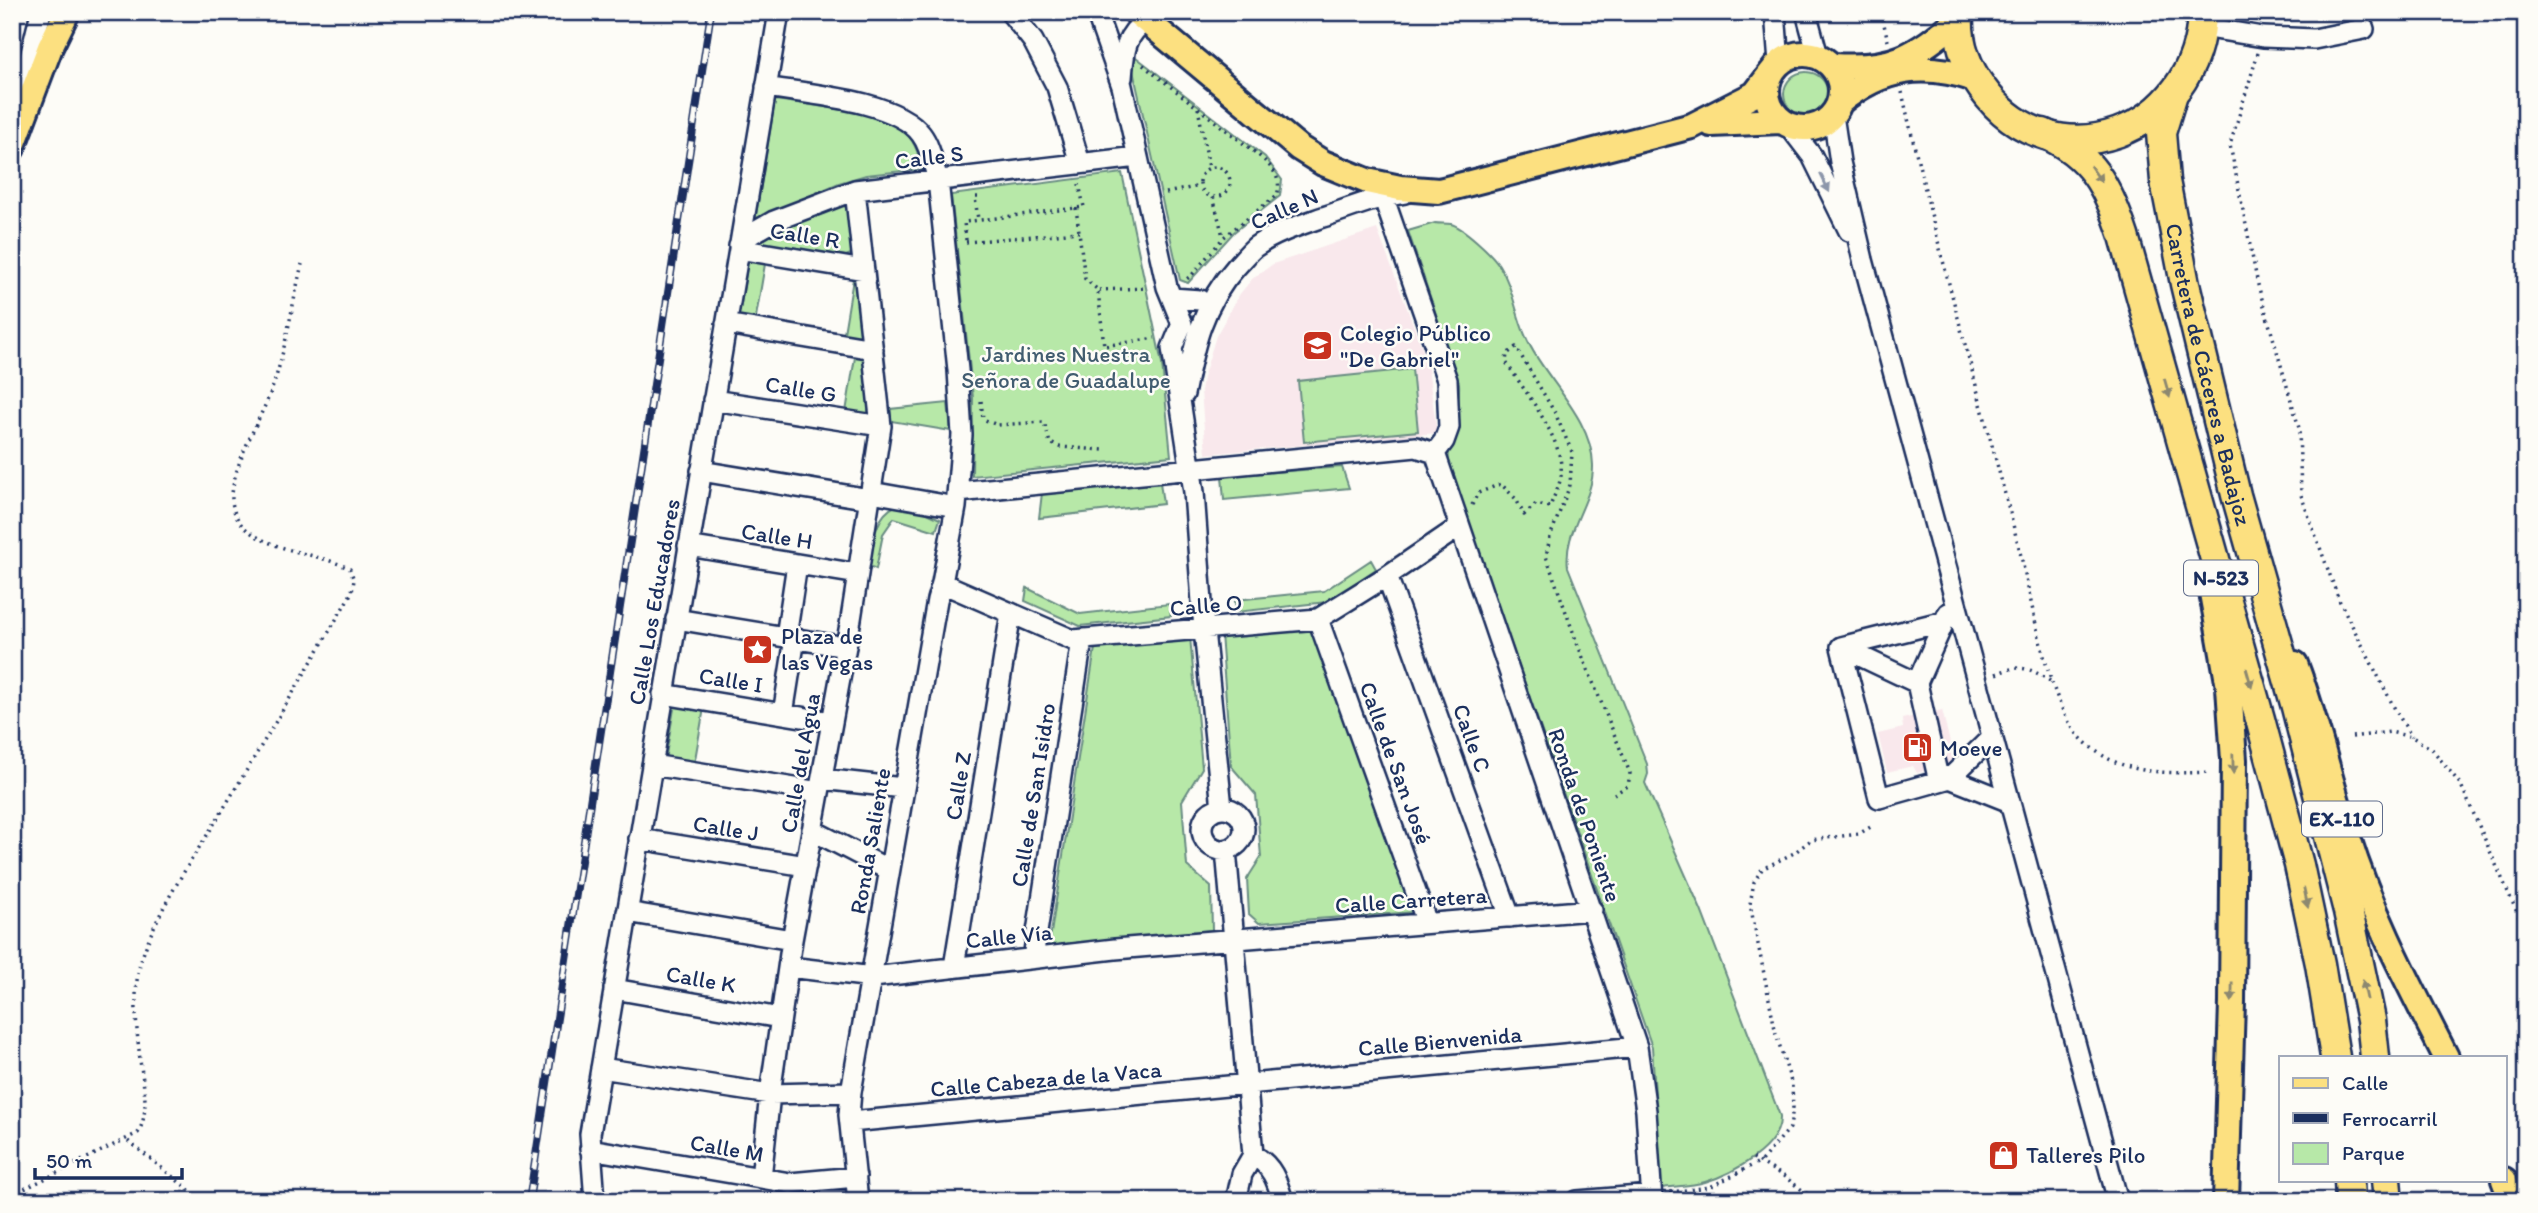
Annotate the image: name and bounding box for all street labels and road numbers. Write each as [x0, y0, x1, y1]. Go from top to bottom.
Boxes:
street label: Calle S [893, 139, 965, 175]
street label: Calle N [1246, 182, 1322, 236]
street label: Calle R [768, 216, 843, 254]
street label: Carretera de Cáceres a Badajoz [2159, 221, 2258, 529]
street label: Calle G [763, 370, 839, 408]
street label: Calle Los Educadores [622, 497, 686, 707]
street label: Calle H [739, 517, 815, 555]
road number: N-523 [2184, 560, 2258, 596]
street label: Calle O [1169, 588, 1243, 622]
street label: Calle I [697, 661, 765, 699]
street label: Calle de San José [1354, 678, 1438, 848]
street label: Calle del Agua [774, 691, 826, 835]
street label: Calle C [1447, 700, 1497, 776]
street label: Calle de San Isidro [1005, 701, 1061, 889]
street label: Ronda de Poniente [1542, 724, 1628, 906]
street label: Calle Z [939, 750, 977, 822]
street label: Ronda Saliente [843, 766, 897, 916]
road number: EX-110 [2302, 802, 2382, 836]
street label: Calle J [691, 809, 761, 847]
street label: Calle Carretera [1334, 881, 1488, 919]
street label: Calle Vía [964, 918, 1054, 954]
street label: Calle K [664, 959, 738, 999]
street label: Calle Bienvenida [1357, 1020, 1523, 1062]
street label: Calle Cabeza de la Vaca [929, 1055, 1163, 1103]
street label: Calle M [688, 1128, 766, 1168]

